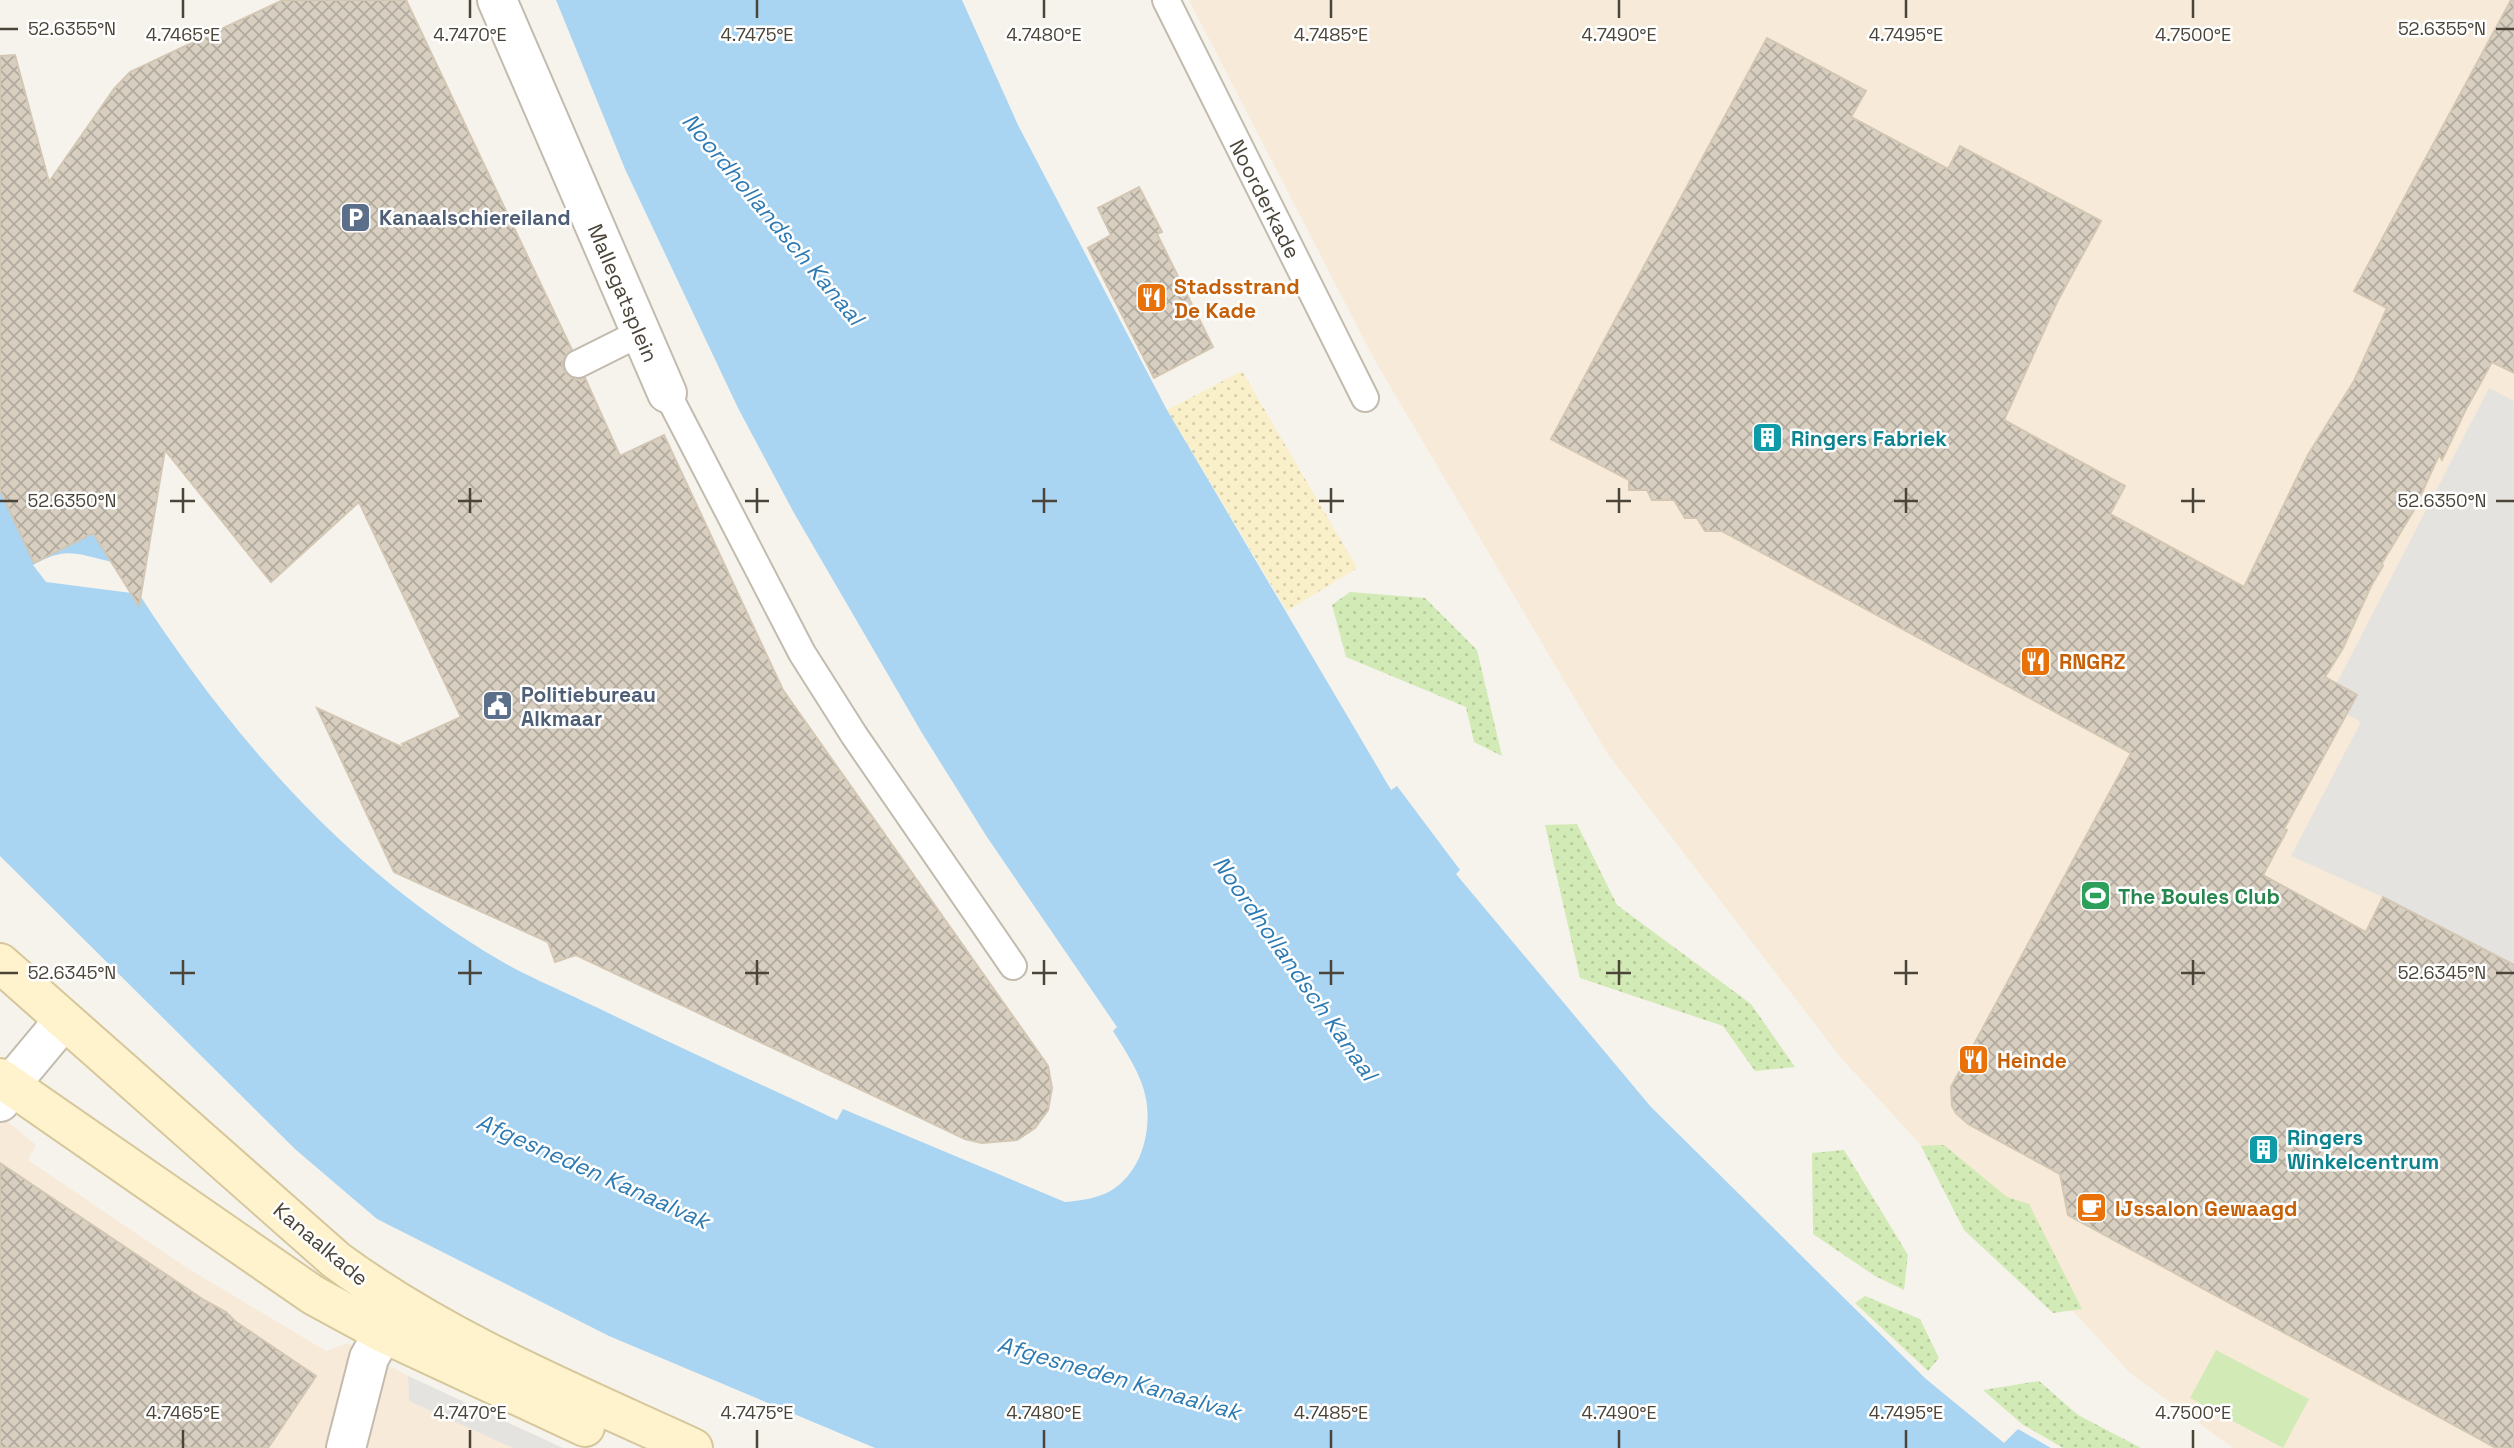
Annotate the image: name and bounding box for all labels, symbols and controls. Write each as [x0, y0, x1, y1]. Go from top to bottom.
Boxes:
text: 52.6355°N [28, 17, 116, 40]
text: 52.6355°N [2398, 17, 2486, 40]
text: 4.7465°E [146, 23, 220, 46]
text: 4.7470°E [433, 23, 507, 46]
text: 4.7475°E [721, 23, 793, 46]
text: 4.7480°E [1006, 23, 1082, 46]
text: 4.7485°E [1294, 23, 1368, 46]
text: 4.7490°E [1581, 23, 1657, 46]
text: 4.7495°E [1869, 23, 1943, 46]
text: 4.7500°E [2155, 23, 2231, 46]
water label: Noordhollandsch Kanaal [675, 107, 872, 333]
street label: Noorderkade [1223, 135, 1307, 263]
parking icon: Kanaalschiereiland [339, 200, 373, 234]
place label: Kanaalschiereiland [379, 204, 571, 231]
street label: Mallegatsplein [582, 220, 664, 366]
place label: Stadsstrand De Kade [1174, 273, 1300, 324]
restaurant icon: Stadsstrand De Kade [1134, 281, 1168, 315]
building icon: Ringers Fabriek [1751, 421, 1785, 455]
place label: Ringers Fabriek [1791, 425, 1947, 452]
text: 52.6350°N [28, 489, 116, 512]
text: 52.6350°N [2398, 489, 2486, 512]
restaurant icon: RNGRZ [2019, 644, 2053, 678]
place label: RNGRZ [2059, 648, 2126, 675]
place label: Politiebureau Alkmaar [521, 681, 656, 732]
public building icon: Politiebureau Alkmaar [481, 689, 515, 723]
water label: Noordhollandsch Kanaal [1206, 850, 1385, 1088]
sports icon: The Boules Club [2078, 879, 2112, 913]
place label: The Boules Club [2118, 883, 2280, 910]
text: 52.6345°N [28, 961, 116, 984]
text: 52.6345°N [2398, 961, 2486, 984]
restaurant icon: Heinde [1957, 1043, 1991, 1077]
place label: Heinde [1997, 1047, 2067, 1074]
water label: Afgesneden Kanaalvak [472, 1106, 716, 1237]
place label: Ringers Winkelcentrum [2287, 1124, 2439, 1175]
building icon: Ringers Winkelcentrum [2247, 1132, 2281, 1166]
cafe icon: IJssalon Gewaagd [2075, 1191, 2109, 1225]
place label: IJssalon Gewaagd [2115, 1195, 2297, 1222]
street label: Kanaalkade [268, 1196, 374, 1292]
water label: Afgesneden Kanaalvak [994, 1329, 1246, 1428]
text: 4.7465°E [146, 1401, 220, 1424]
text: 4.7470°E [433, 1401, 507, 1424]
text: 4.7475°E [721, 1401, 793, 1424]
text: 4.7480°E [1006, 1401, 1082, 1424]
text: 4.7485°E [1294, 1401, 1368, 1424]
text: 4.7490°E [1581, 1401, 1657, 1424]
text: 4.7495°E [1869, 1401, 1943, 1424]
text: 4.7500°E [2155, 1401, 2231, 1424]

